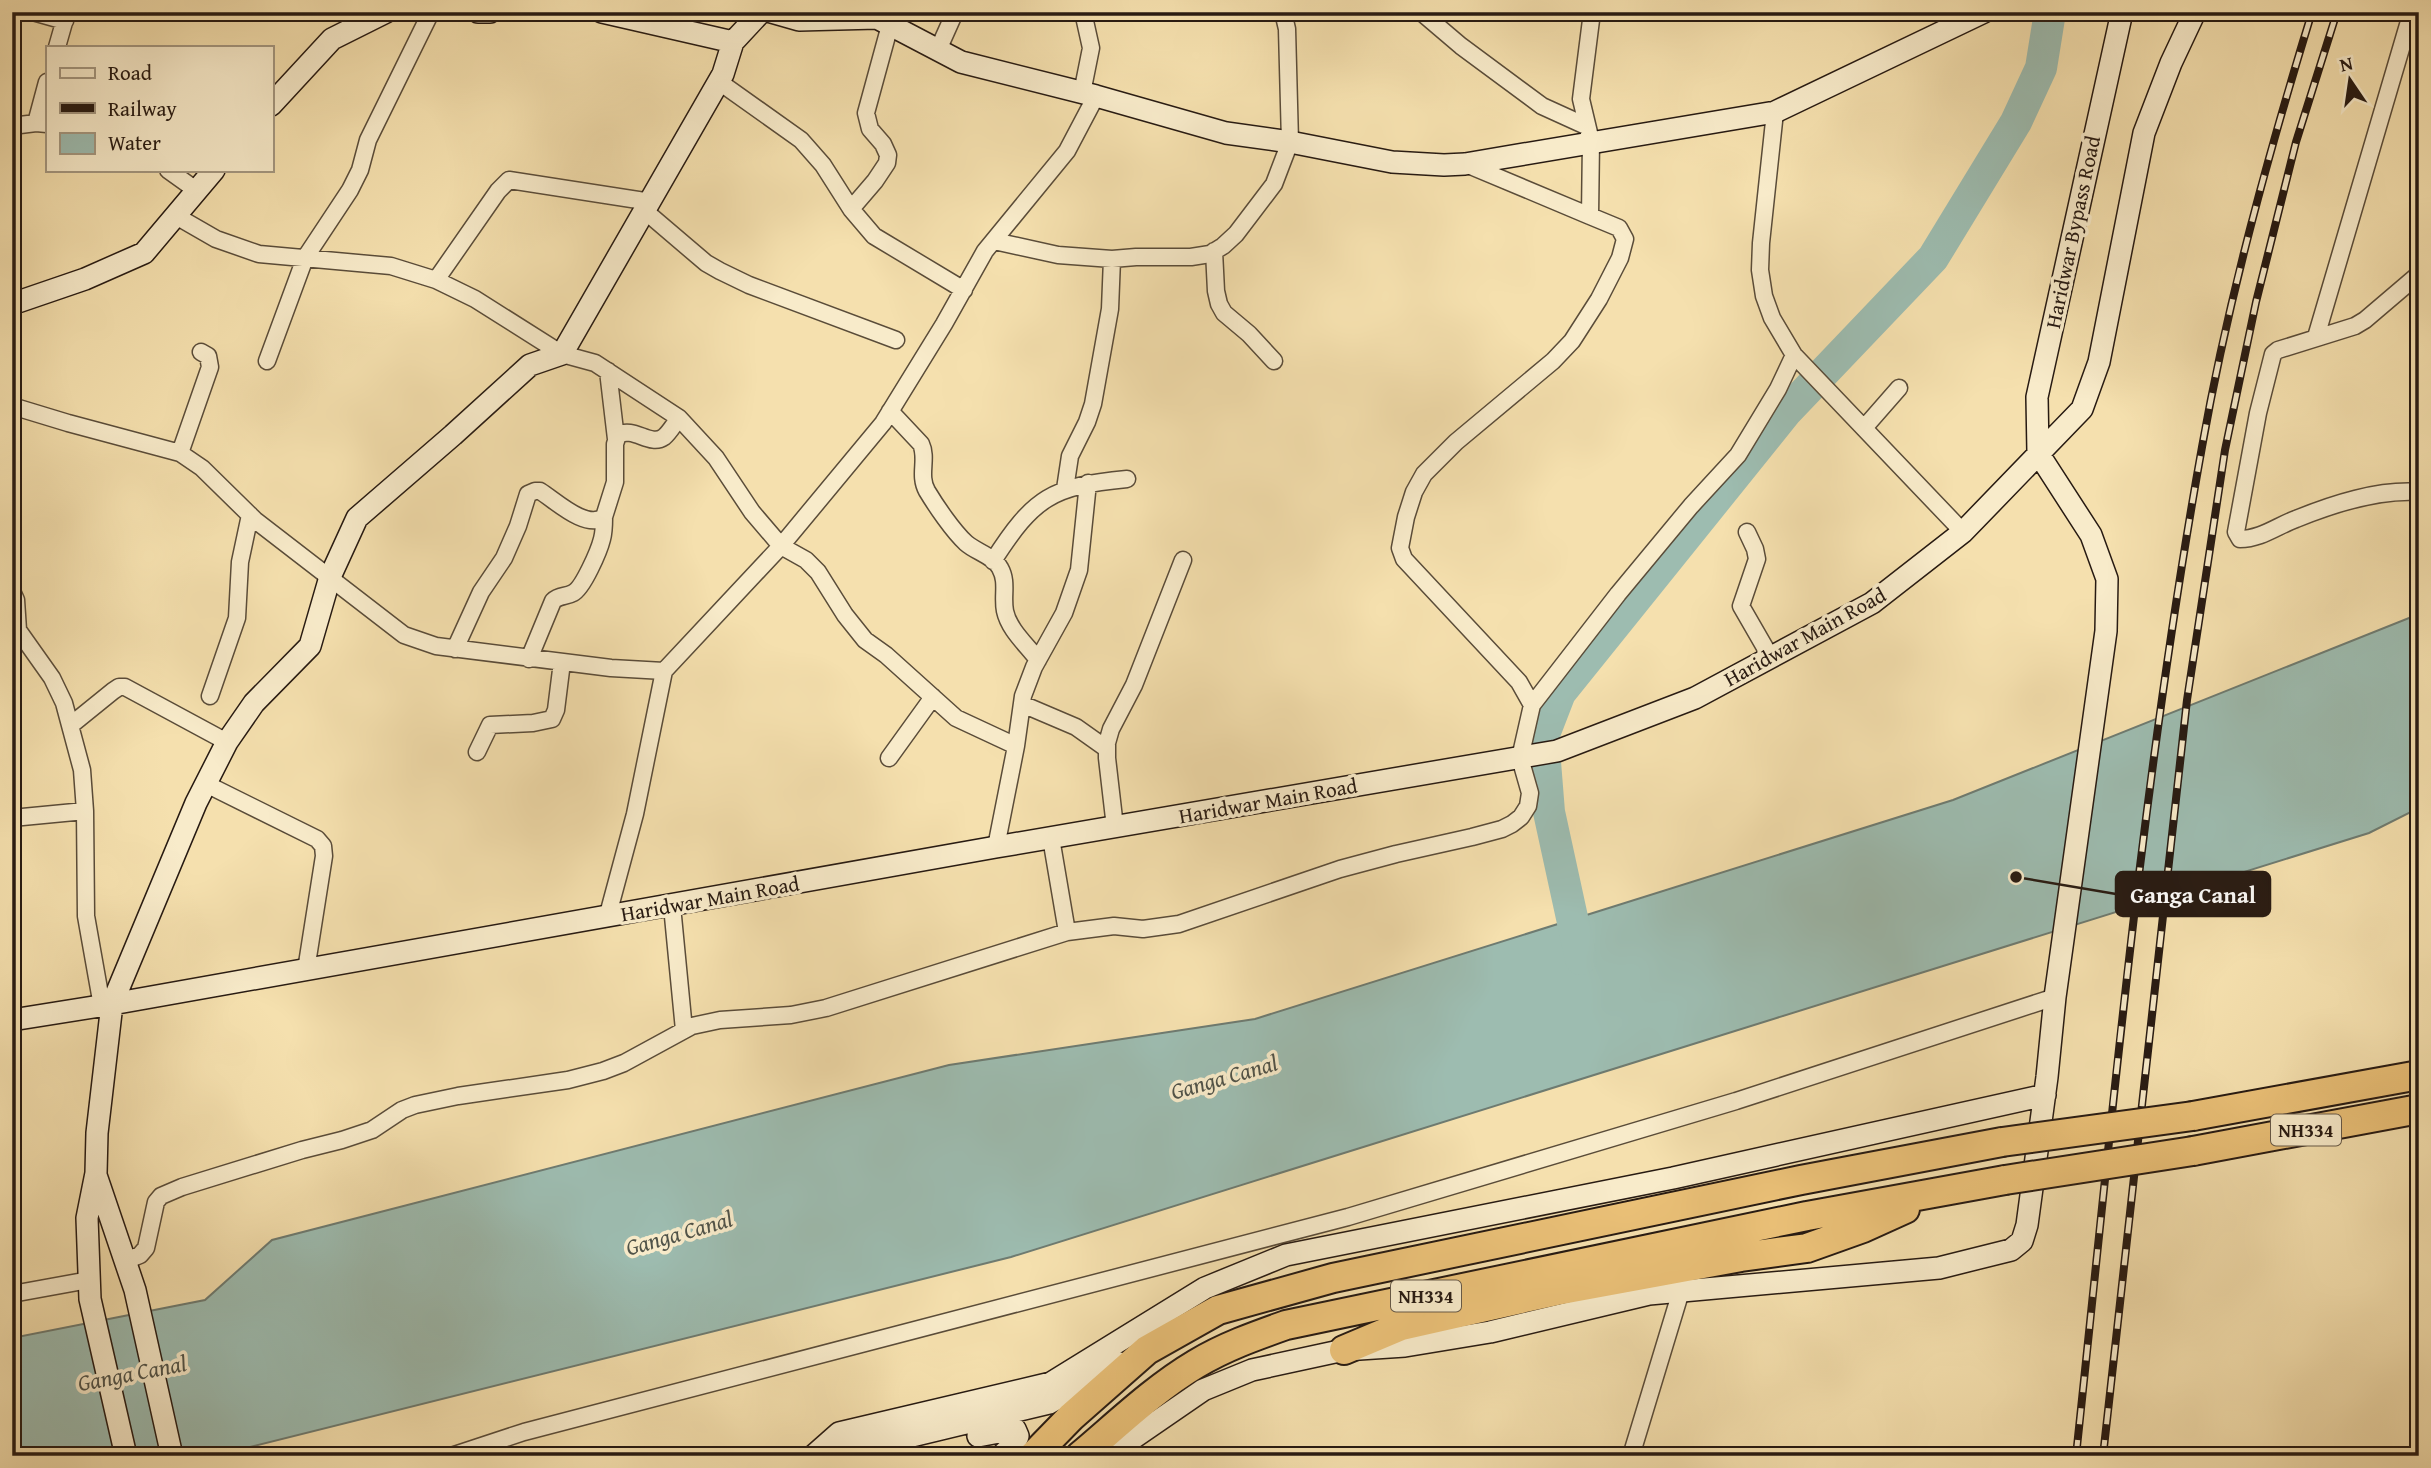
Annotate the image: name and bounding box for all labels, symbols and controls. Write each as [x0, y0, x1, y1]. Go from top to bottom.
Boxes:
legend [46, 46, 273, 172]
north arrow [2316, 46, 2386, 116]
text: N [2337, 48, 2356, 79]
text: Road [108, 57, 153, 88]
text: Railway [108, 93, 177, 124]
text: Water [108, 127, 161, 158]
street label: Haridwar Bypass Road [2037, 132, 2108, 331]
street label: Haridwar Main Road [1718, 579, 1892, 694]
street label: Haridwar Main Road [1176, 769, 1360, 831]
street label: Haridwar Main Road [618, 867, 802, 929]
callout: Ganga Canal [2116, 872, 2270, 916]
text: Ganga Canal [2130, 878, 2256, 911]
water label: Ganga Canal [1167, 1045, 1282, 1108]
road number: NH334 [2271, 1114, 2341, 1146]
water label: Ganga Canal [622, 1201, 737, 1264]
road number: NH334 [1391, 1280, 1461, 1312]
water label: Ganga Canal [75, 1346, 189, 1399]

